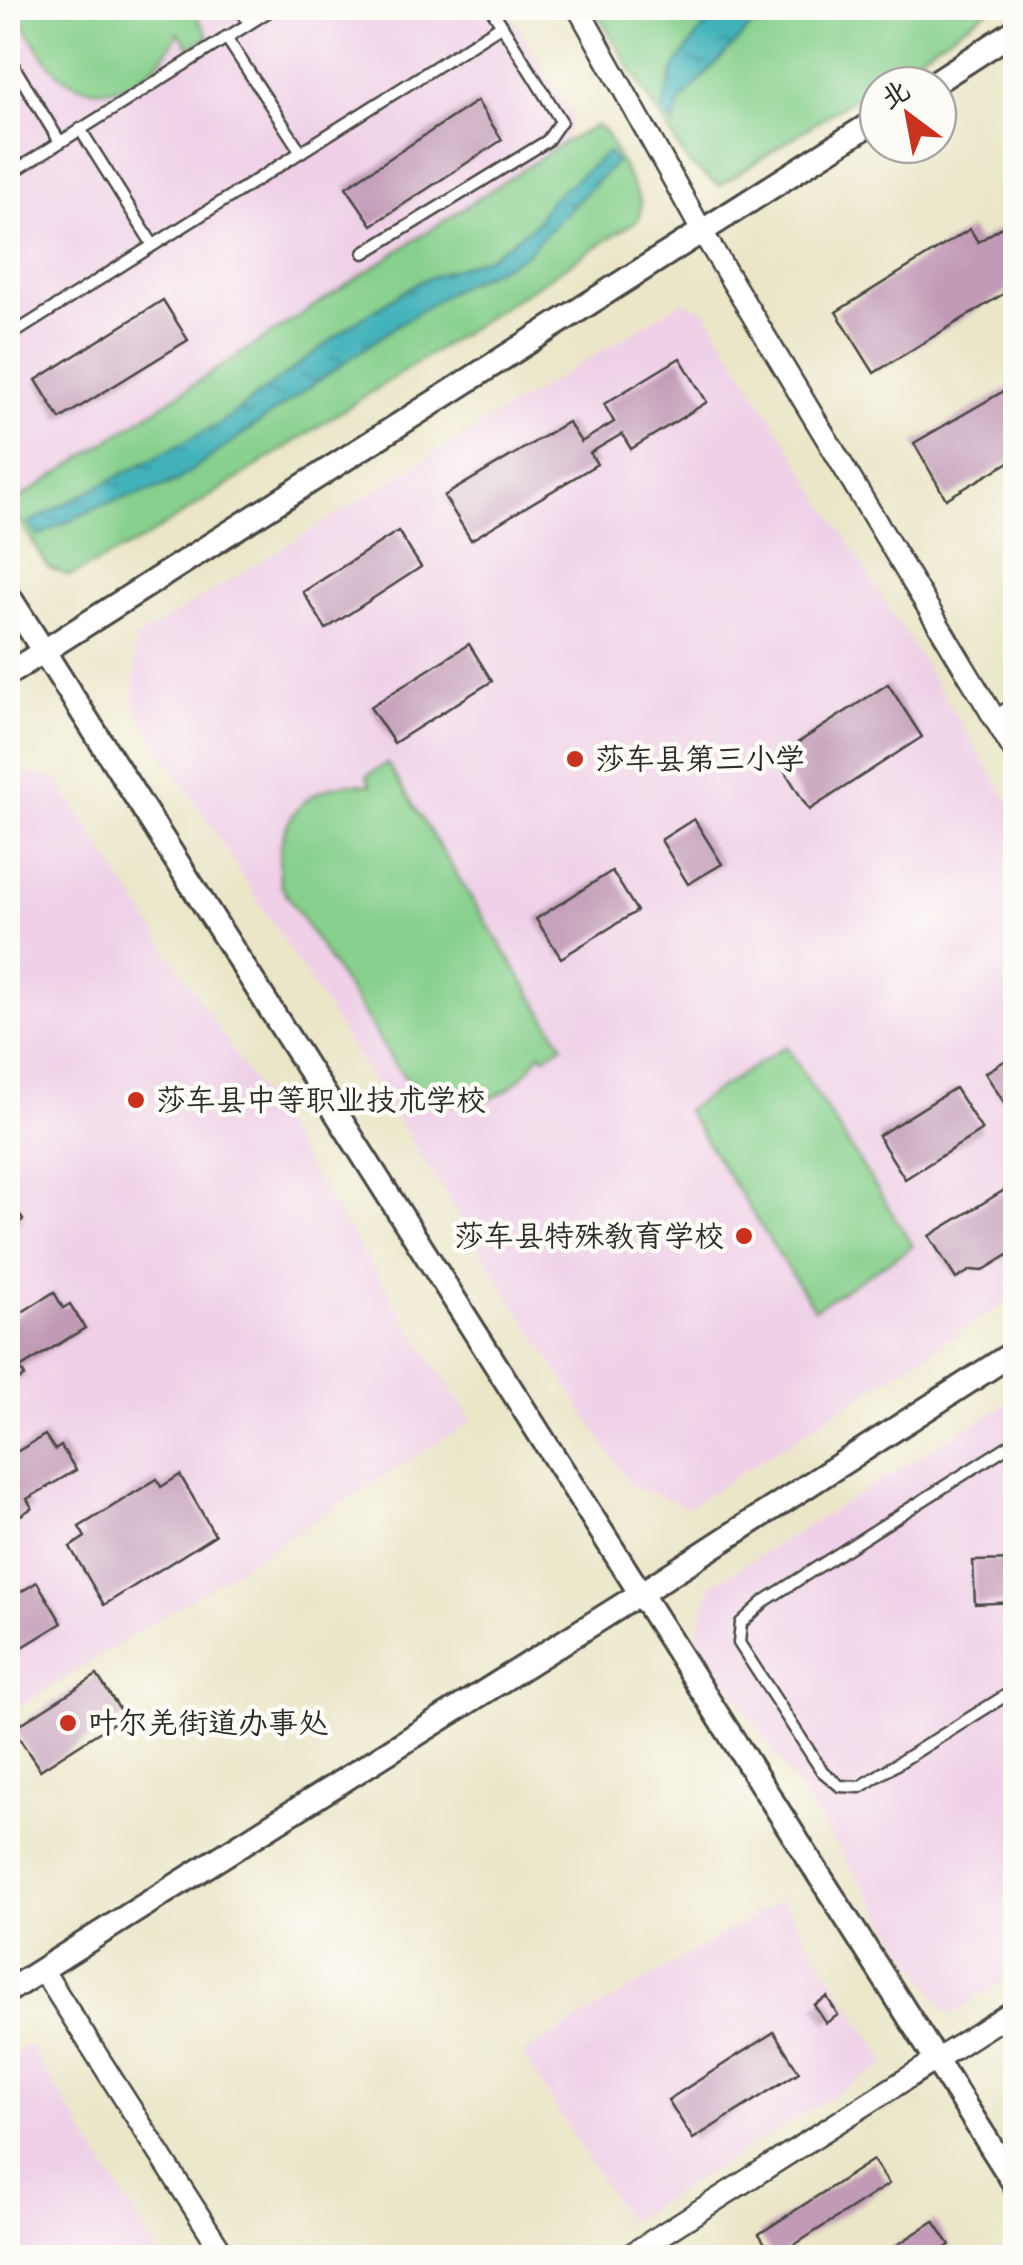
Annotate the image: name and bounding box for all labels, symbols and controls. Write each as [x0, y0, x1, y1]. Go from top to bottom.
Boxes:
north arrow [858, 65, 958, 165]
text: 北 [873, 71, 916, 116]
place label: 莎车县第三小学 [595, 739, 805, 777]
marker: 莎车县第三小学 [564, 748, 586, 770]
place label: 莎车县中等职业技术学校 [156, 1080, 486, 1118]
marker: 莎车县中等职业技术学校 [125, 1089, 147, 1111]
place label: 莎车县特殊教育学校 [454, 1216, 724, 1254]
marker: 莎车县特殊教育学校 [733, 1225, 755, 1247]
place label: 叶尔羌街道办事处 [88, 1703, 328, 1741]
marker: 叶尔羌街道办事处 [57, 1712, 79, 1734]

